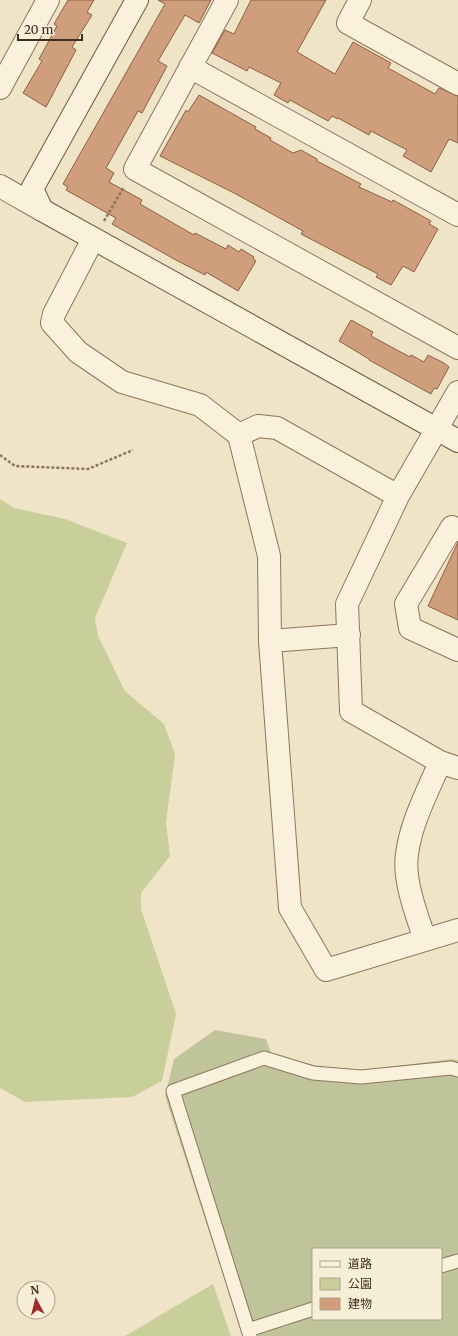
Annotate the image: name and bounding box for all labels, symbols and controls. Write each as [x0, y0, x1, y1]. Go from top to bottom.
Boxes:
scale bar [18, 16, 82, 42]
text: 20 m [24, 22, 53, 37]
legend [312, 1248, 442, 1320]
text: 道路 [348, 1256, 372, 1271]
text: 公園 [348, 1276, 372, 1291]
north arrow [16, 1280, 56, 1320]
text: N [30, 1283, 40, 1298]
text: 建物 [348, 1296, 372, 1311]

